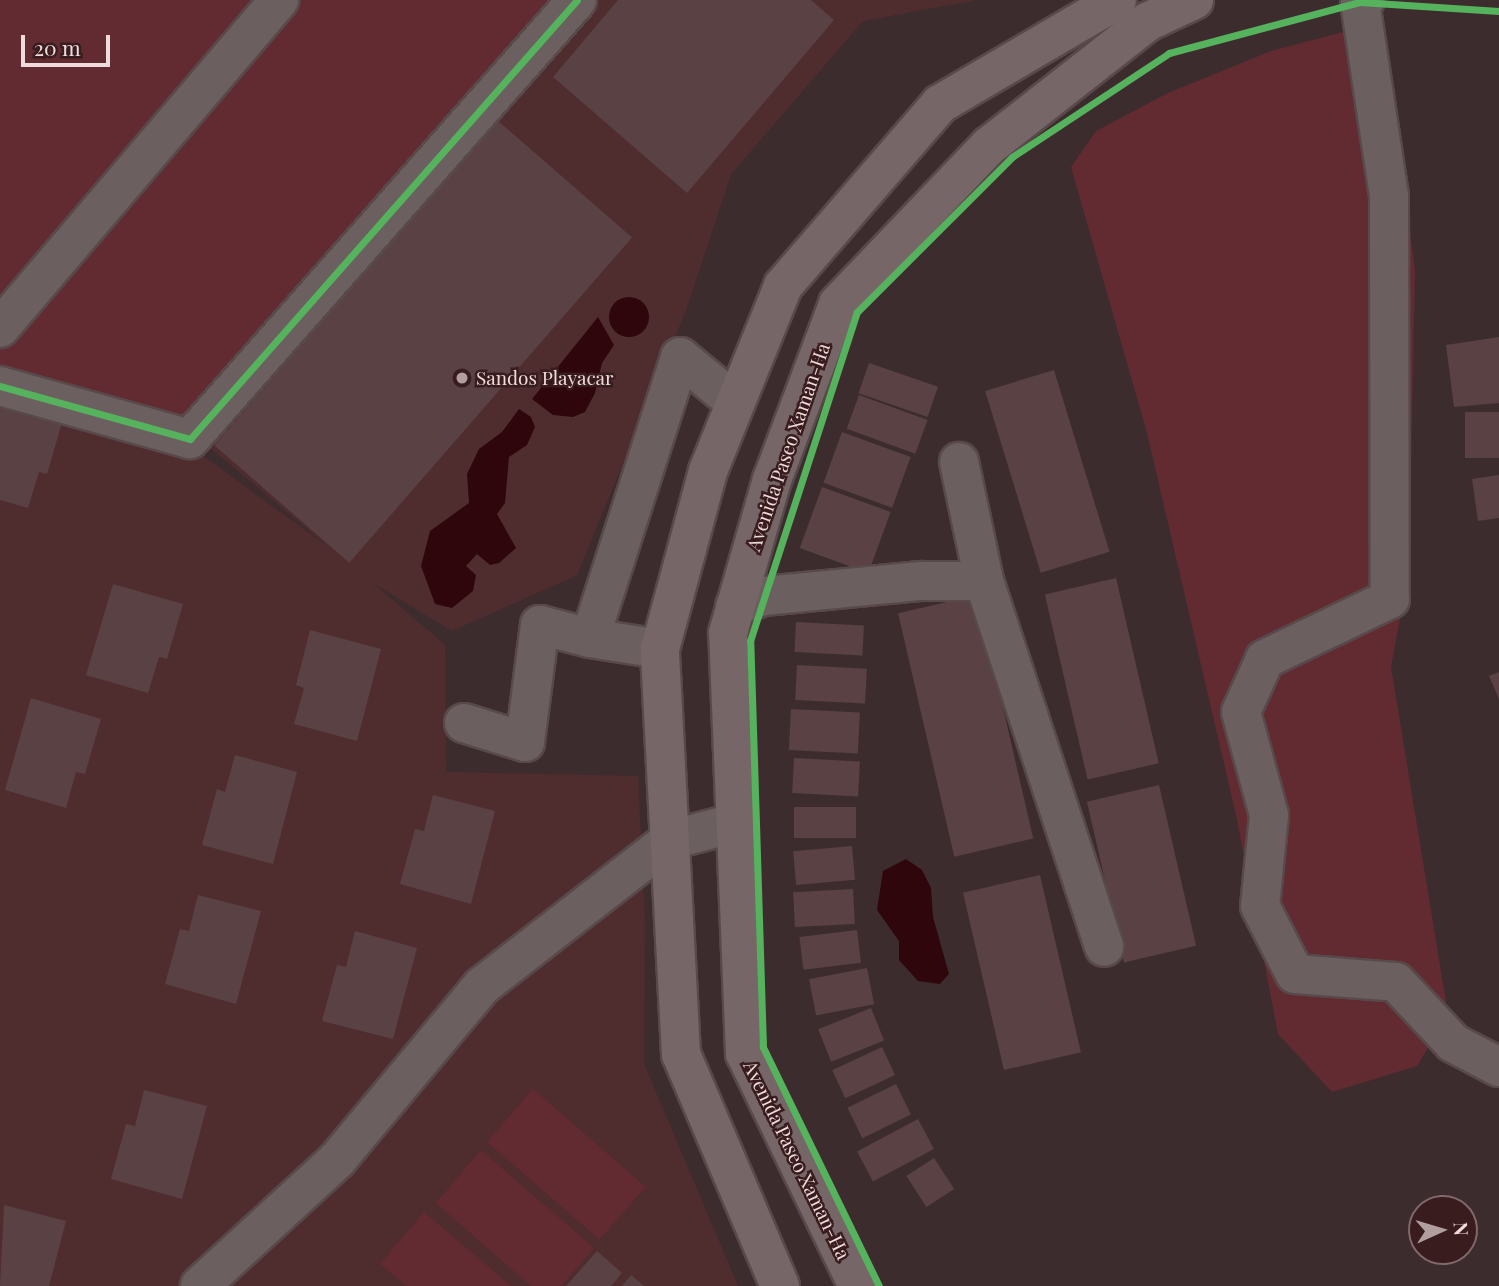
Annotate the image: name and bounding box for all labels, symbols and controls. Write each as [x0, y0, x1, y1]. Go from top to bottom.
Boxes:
scale bar [24, 21, 114, 65]
text: 20 m [34, 33, 81, 61]
street label: Avenida Paseo Xaman-Ha [742, 340, 834, 554]
place label: Sandos Playacar [476, 367, 614, 389]
marker: Sandos Playacar [454, 370, 470, 386]
street label: Avenida Paseo Xaman-Ha [739, 1057, 855, 1263]
north arrow [1408, 1195, 1478, 1265]
text: N [1449, 1221, 1475, 1236]

